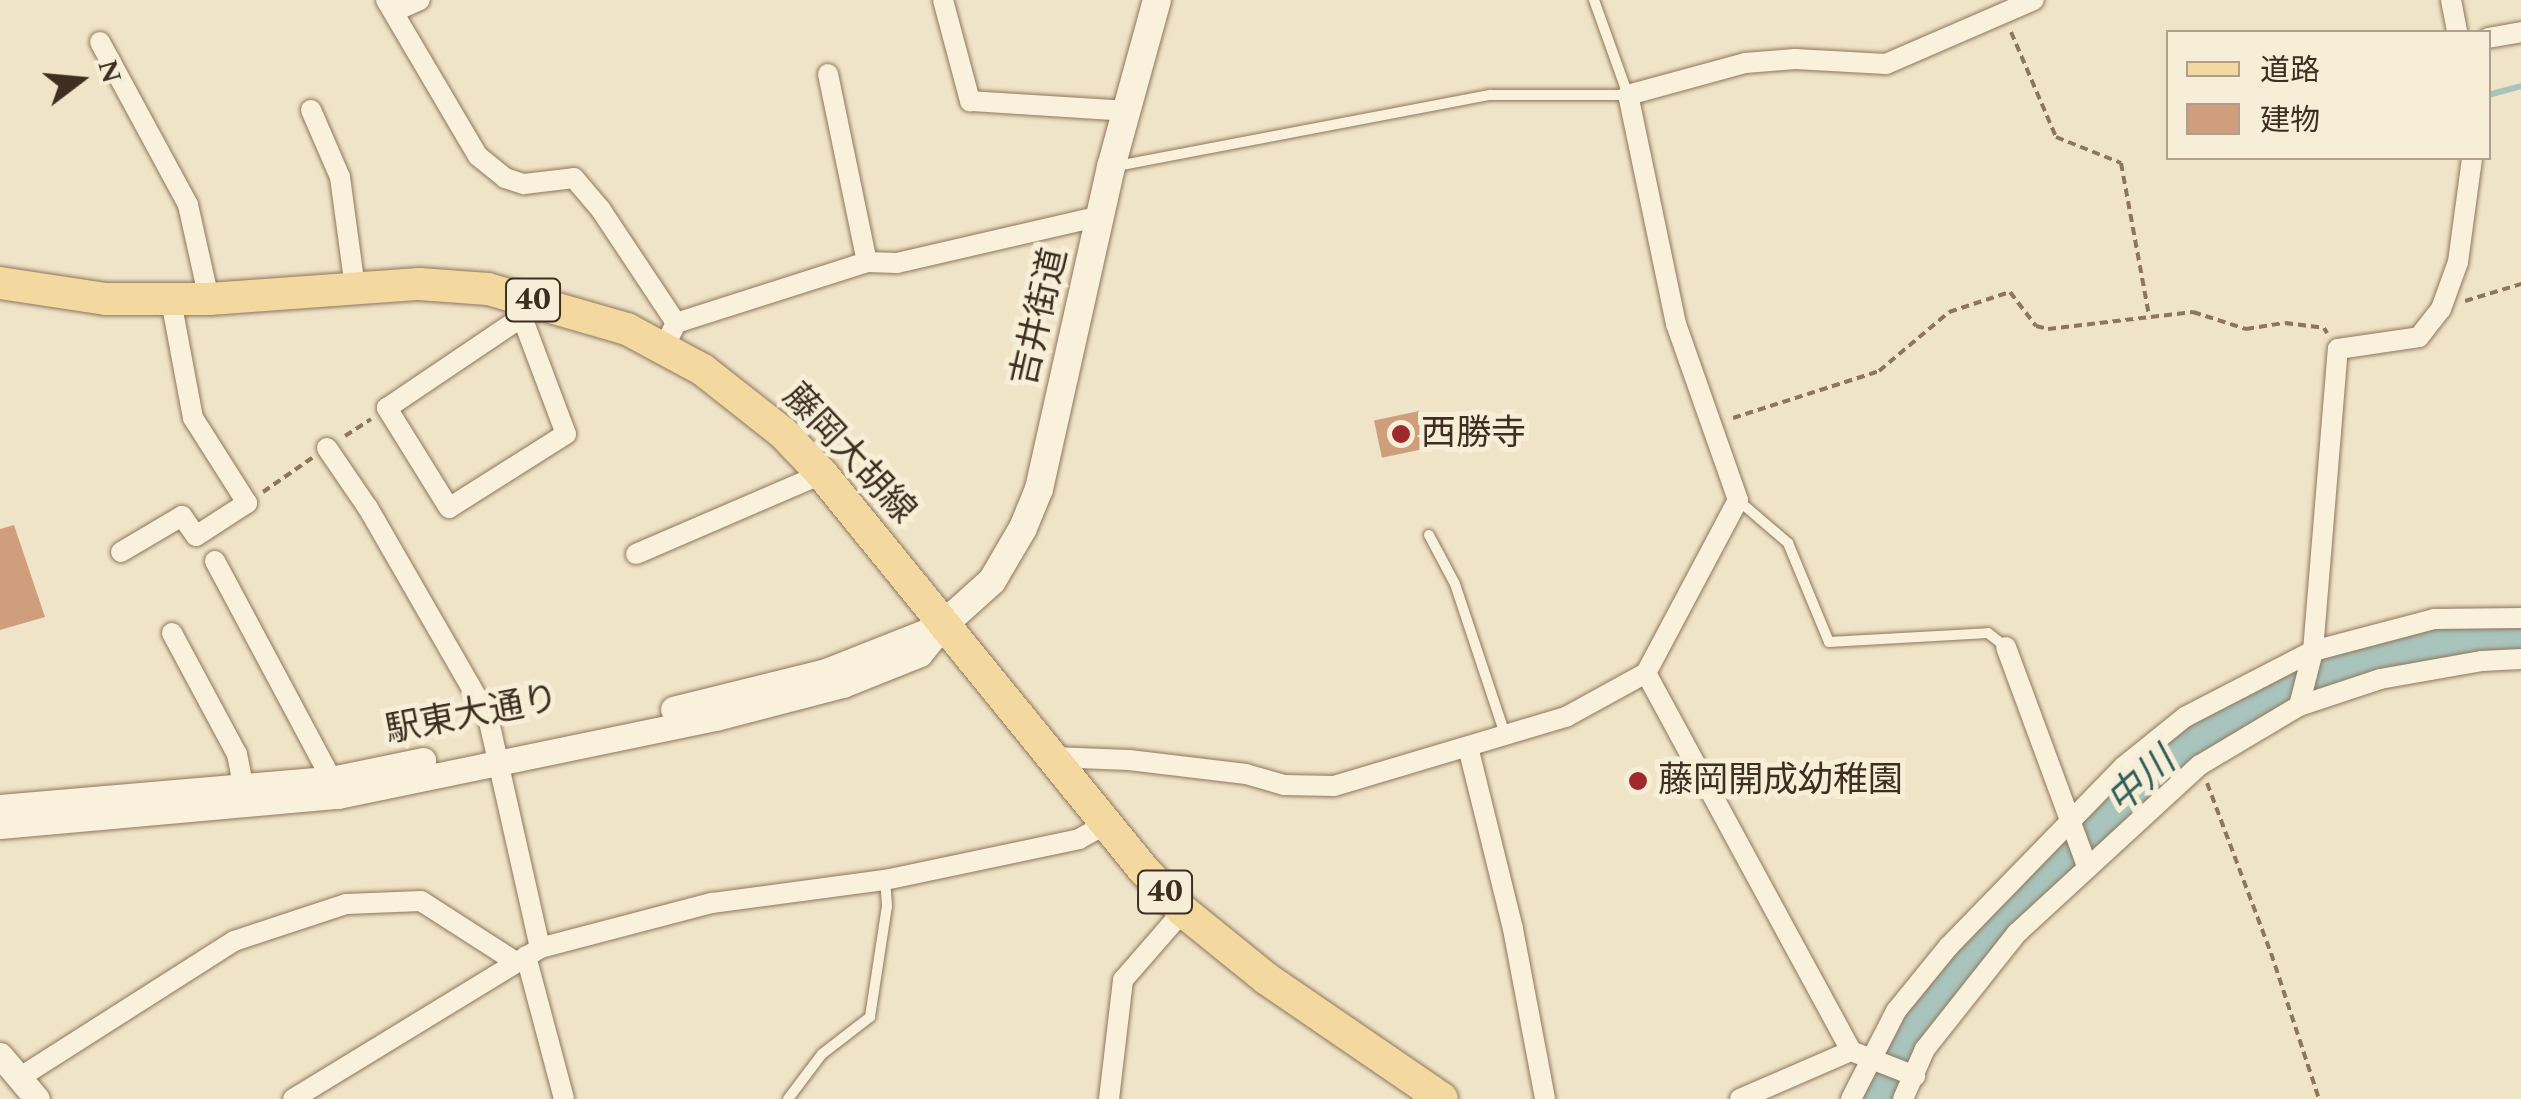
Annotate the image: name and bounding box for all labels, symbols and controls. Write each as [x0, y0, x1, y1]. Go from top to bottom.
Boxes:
north arrow [30, 30, 130, 130]
legend [2166, 30, 2491, 160]
text: 道路 [2260, 48, 2320, 94]
text: N [85, 55, 133, 88]
text: 建物 [2260, 98, 2320, 144]
street label: 吉井街道 [1004, 244, 1076, 390]
road number: 40 [503, 273, 563, 327]
street label: 藤岡大胡線 [774, 376, 924, 532]
place label: 西勝寺 [1421, 413, 1526, 455]
marker: 西勝寺 [1390, 423, 1412, 445]
street label: 駅東大通り [382, 678, 562, 752]
water label: 中川 [2099, 740, 2185, 824]
place label: 藤岡開成幼稚園 [1658, 760, 1903, 802]
marker: 藤岡開成幼稚園 [1627, 770, 1649, 792]
road number: 40 [1135, 865, 1195, 919]

